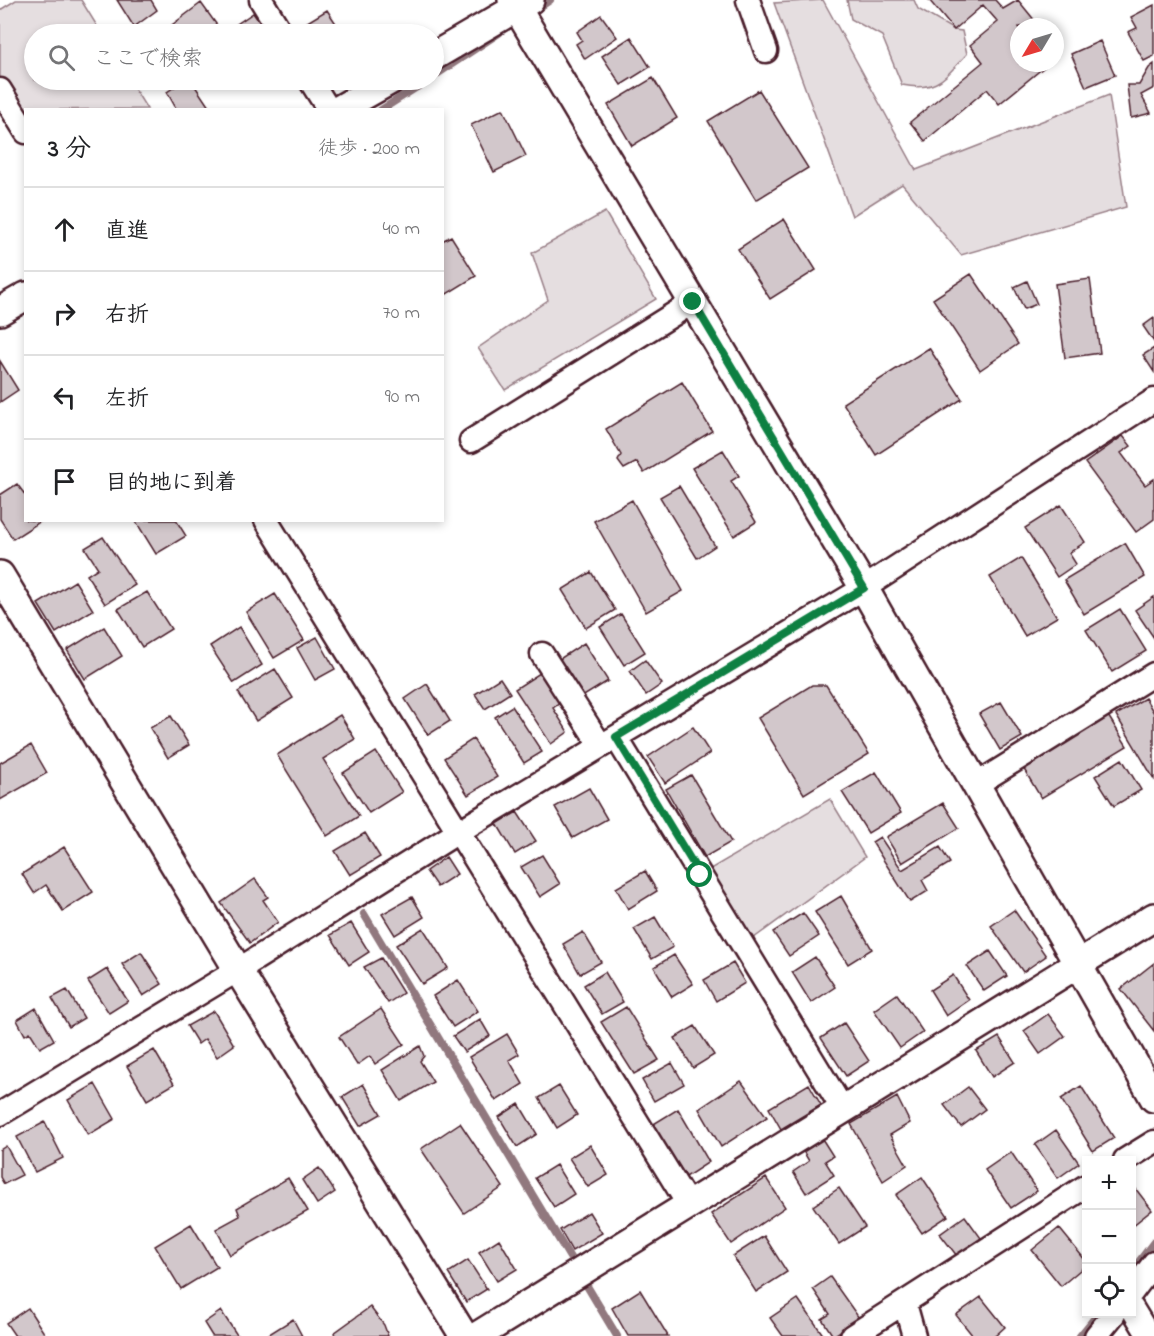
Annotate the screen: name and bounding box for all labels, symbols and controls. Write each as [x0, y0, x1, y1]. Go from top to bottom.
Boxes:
north arrow [1010, 18, 1064, 72]
search box [24, 24, 444, 90]
icon: search [45, 41, 78, 74]
text: ここで検索 [93, 44, 203, 76]
text: 3 分 [48, 131, 91, 169]
text: 徒歩 · 200 m [318, 135, 420, 164]
icon: ahead [48, 213, 81, 246]
text: 40 m [383, 215, 420, 244]
text: 直進 [105, 216, 149, 248]
route end [679, 288, 705, 314]
icon: right [48, 297, 81, 330]
text: 70 m [383, 299, 420, 328]
text: 右折 [105, 300, 149, 332]
icon: left [48, 381, 81, 414]
text: 90 m [385, 383, 420, 412]
text: 左折 [105, 384, 149, 416]
icon: arrive [48, 465, 81, 498]
text: 目的地に到着 [105, 468, 237, 500]
route start [686, 861, 712, 887]
map controls [1082, 1156, 1136, 1318]
button: + [1082, 1156, 1136, 1210]
button: − [1082, 1210, 1136, 1264]
button: locate [1082, 1264, 1136, 1318]

